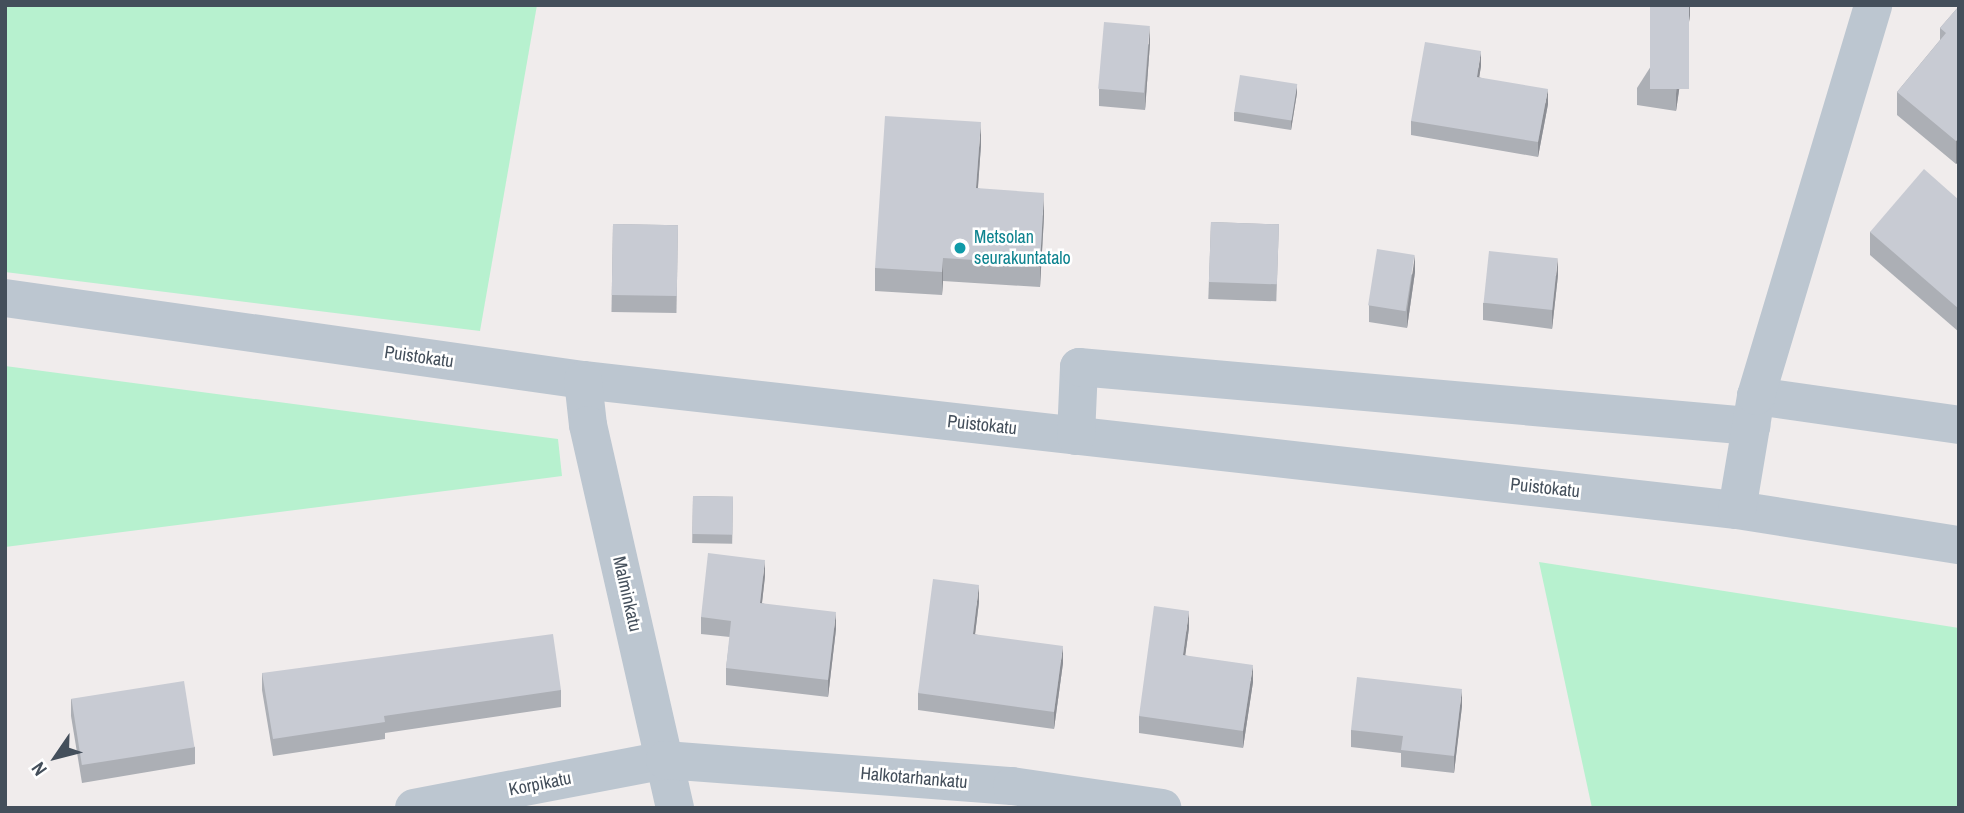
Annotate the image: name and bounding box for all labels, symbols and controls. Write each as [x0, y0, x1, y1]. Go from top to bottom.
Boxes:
place label: Metsolan seurakuntatalo [974, 227, 1071, 270]
marker: Metsolan seurakuntatalo [952, 240, 968, 256]
street label: Puistokatu [383, 341, 455, 373]
street label: Puistokatu [946, 411, 1018, 439]
street label: Puistokatu [1509, 474, 1581, 502]
street label: Malminkatu [608, 554, 646, 634]
north arrow [21, 722, 91, 792]
text: N [25, 757, 53, 781]
street label: Halkotarhankatu [860, 763, 968, 793]
street label: Korpikatu [507, 767, 573, 801]

